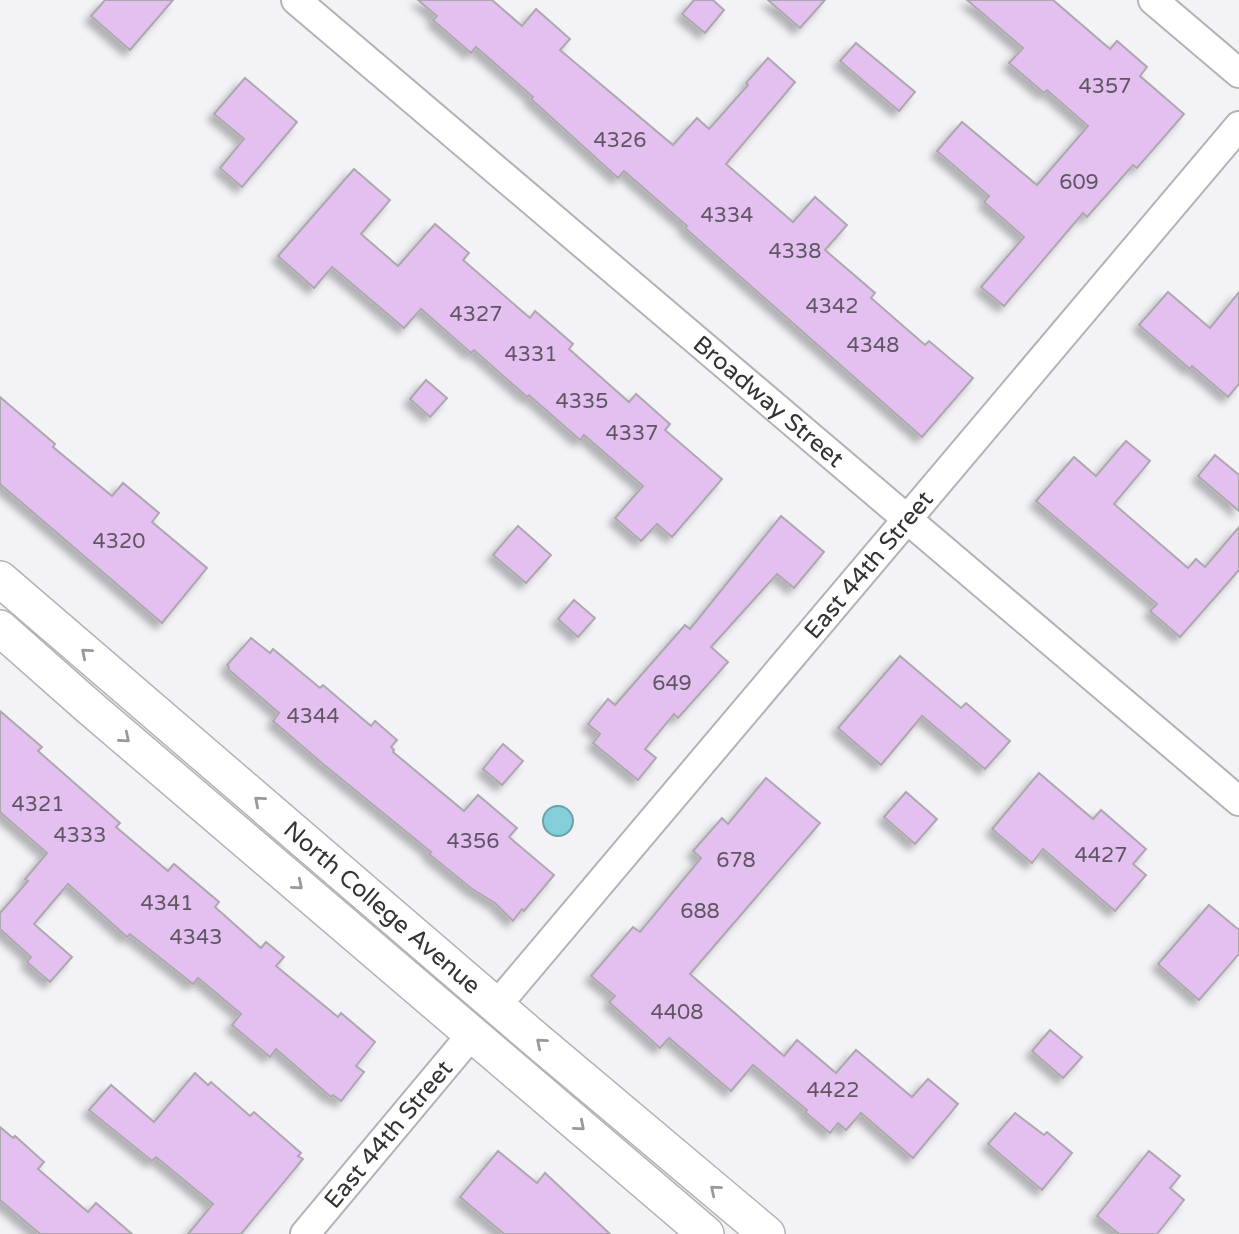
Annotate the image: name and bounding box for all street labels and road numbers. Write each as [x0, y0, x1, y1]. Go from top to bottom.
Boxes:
street label: Broadway Street [687, 329, 850, 473]
street label: East 44th Street [798, 485, 939, 645]
street label: North College Avenue [278, 815, 487, 1000]
street label: East 44th Street [318, 1054, 459, 1214]

